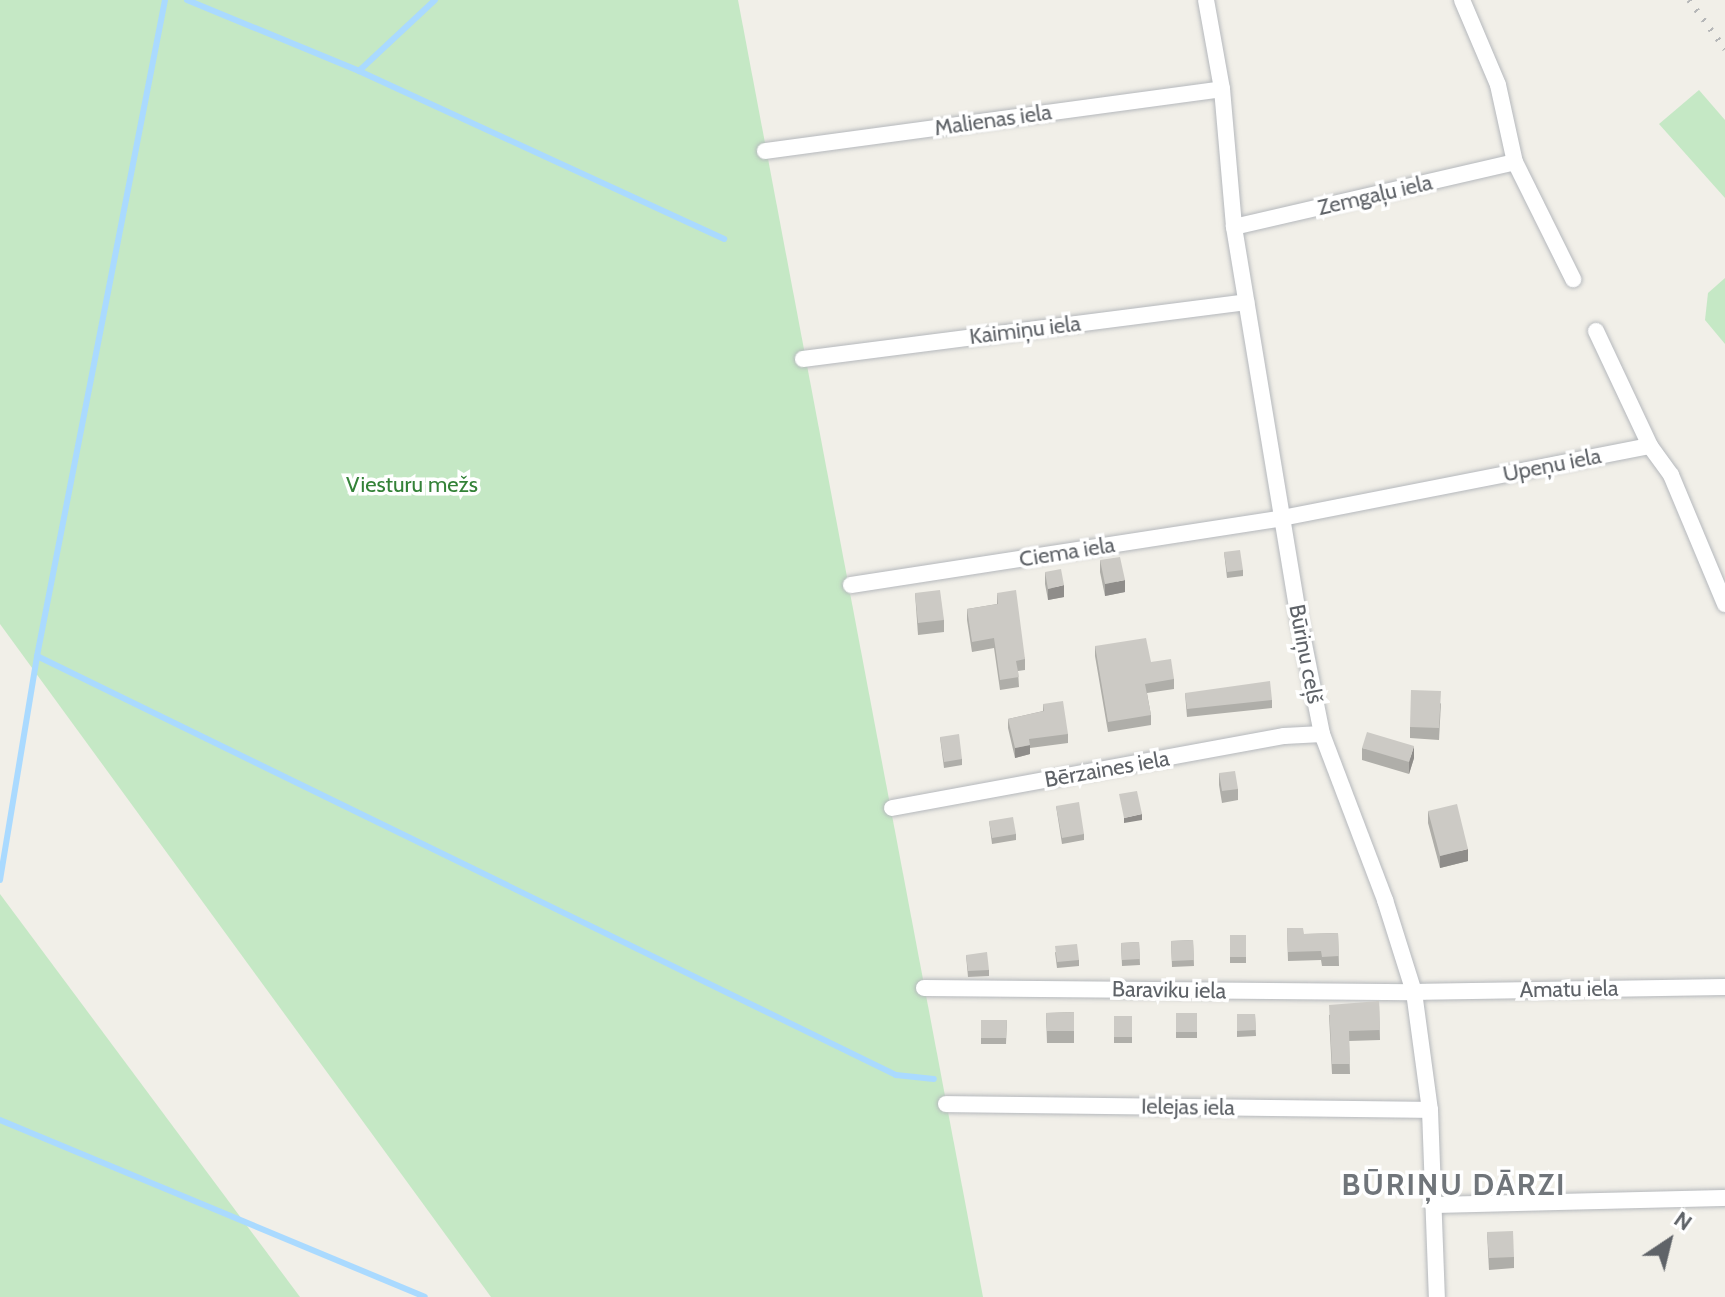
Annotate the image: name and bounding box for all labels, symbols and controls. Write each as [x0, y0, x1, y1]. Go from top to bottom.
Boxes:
street label: Malienas iela [933, 99, 1053, 141]
street label: Zemgaļu iela [1315, 169, 1435, 221]
street label: Kaimiņu iela [968, 310, 1082, 350]
street label: Upeņu iela [1501, 443, 1603, 487]
park label: Viesturu mežs [346, 472, 478, 498]
street label: Ciema iela [1017, 531, 1117, 573]
street label: Būriņu ceļš [1283, 602, 1329, 706]
street label: Bērzaines iela [1043, 745, 1171, 793]
street label: Amatu iela [1519, 975, 1619, 1003]
street label: Baraviku iela [1112, 976, 1226, 1004]
street label: Ielejas iela [1141, 1093, 1235, 1121]
district label: BŪRIŅU DĀRZI [1341, 1167, 1567, 1203]
north arrow [1629, 1201, 1709, 1281]
text: N [1669, 1205, 1697, 1236]

